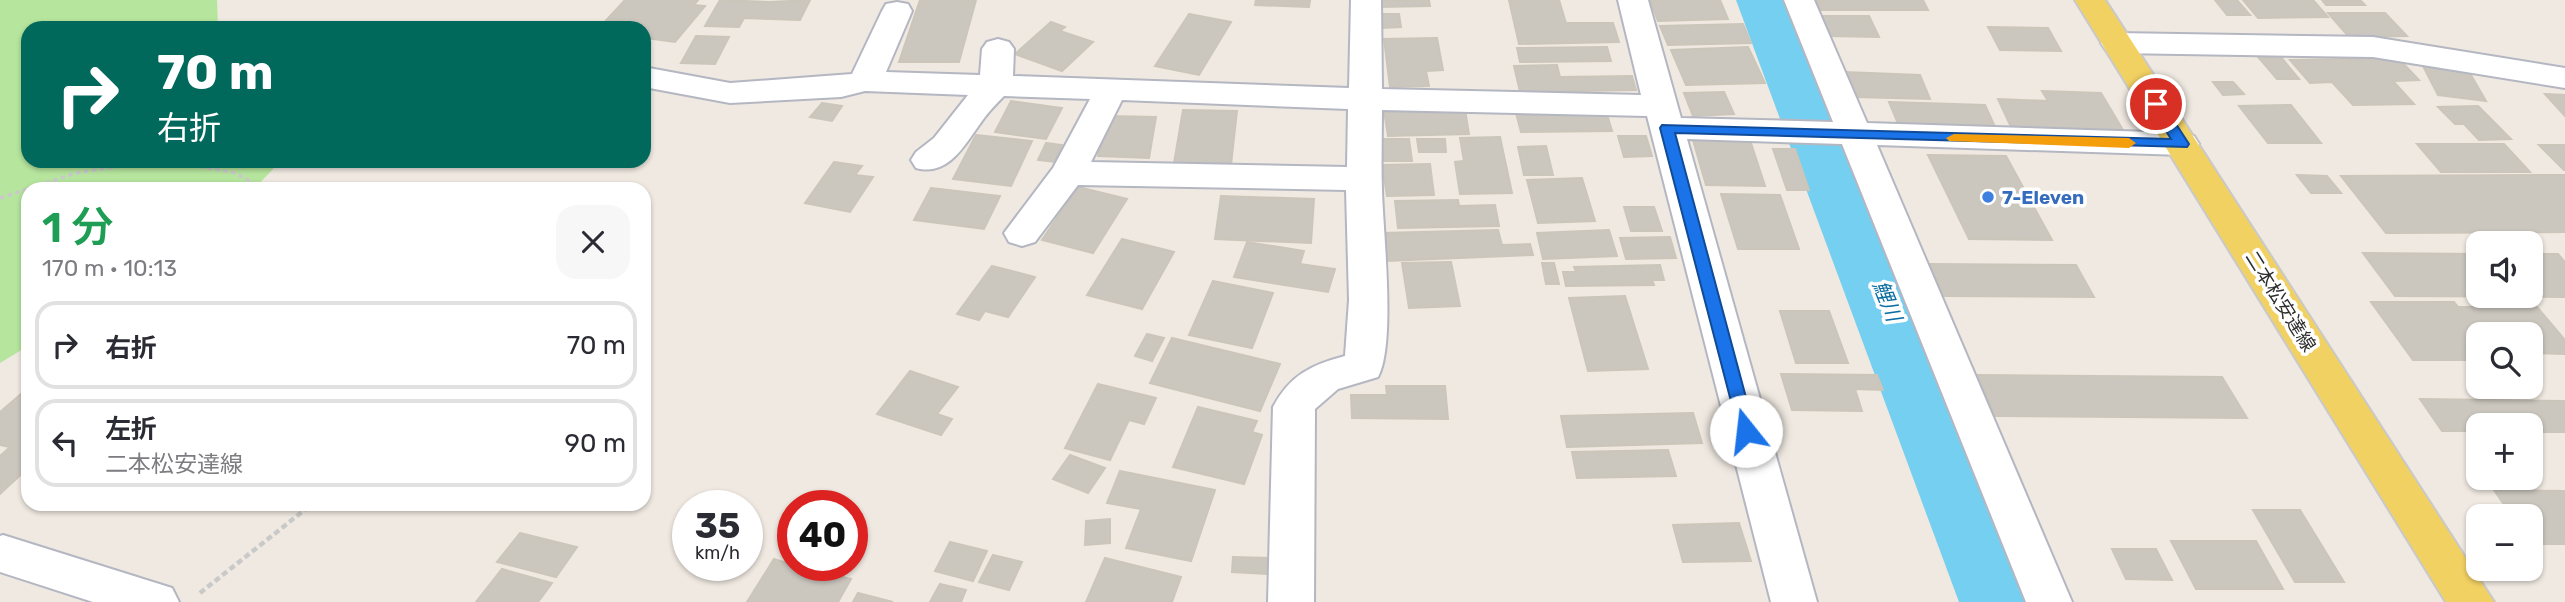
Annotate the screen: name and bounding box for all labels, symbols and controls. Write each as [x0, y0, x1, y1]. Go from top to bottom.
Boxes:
text: 70 m [157, 43, 274, 101]
icon: right [42, 49, 133, 140]
pin [2126, 74, 2186, 134]
icon: arrive [2137, 85, 2175, 123]
text: 右折 [157, 109, 221, 147]
place label: 7-Eleven [2002, 186, 2084, 209]
marker: 7-Eleven [1980, 189, 1996, 205]
text: 1 分 [42, 203, 113, 253]
button: close [556, 205, 630, 279]
map controls [2466, 231, 2543, 581]
button: sound [2466, 231, 2543, 308]
street label: 二本松安達線 [2241, 247, 2321, 356]
text: 170 m · 10:13 [42, 254, 177, 282]
water label: 鯉川 [1868, 277, 1908, 327]
button: search [2466, 322, 2543, 399]
icon: right [46, 326, 84, 364]
text: 70 m [567, 330, 626, 361]
text: 右折 [105, 333, 157, 364]
position arrow [1709, 394, 1783, 468]
button: + [2466, 413, 2543, 490]
text: 左折 [105, 414, 157, 445]
icon: left [46, 424, 84, 462]
text: 90 m [565, 428, 626, 459]
text: 二本松安達線 [105, 450, 243, 478]
speed limit sign: 40 [777, 490, 868, 581]
button: − [2466, 504, 2543, 581]
text: 35 [695, 505, 740, 547]
text: km/h [695, 542, 740, 564]

